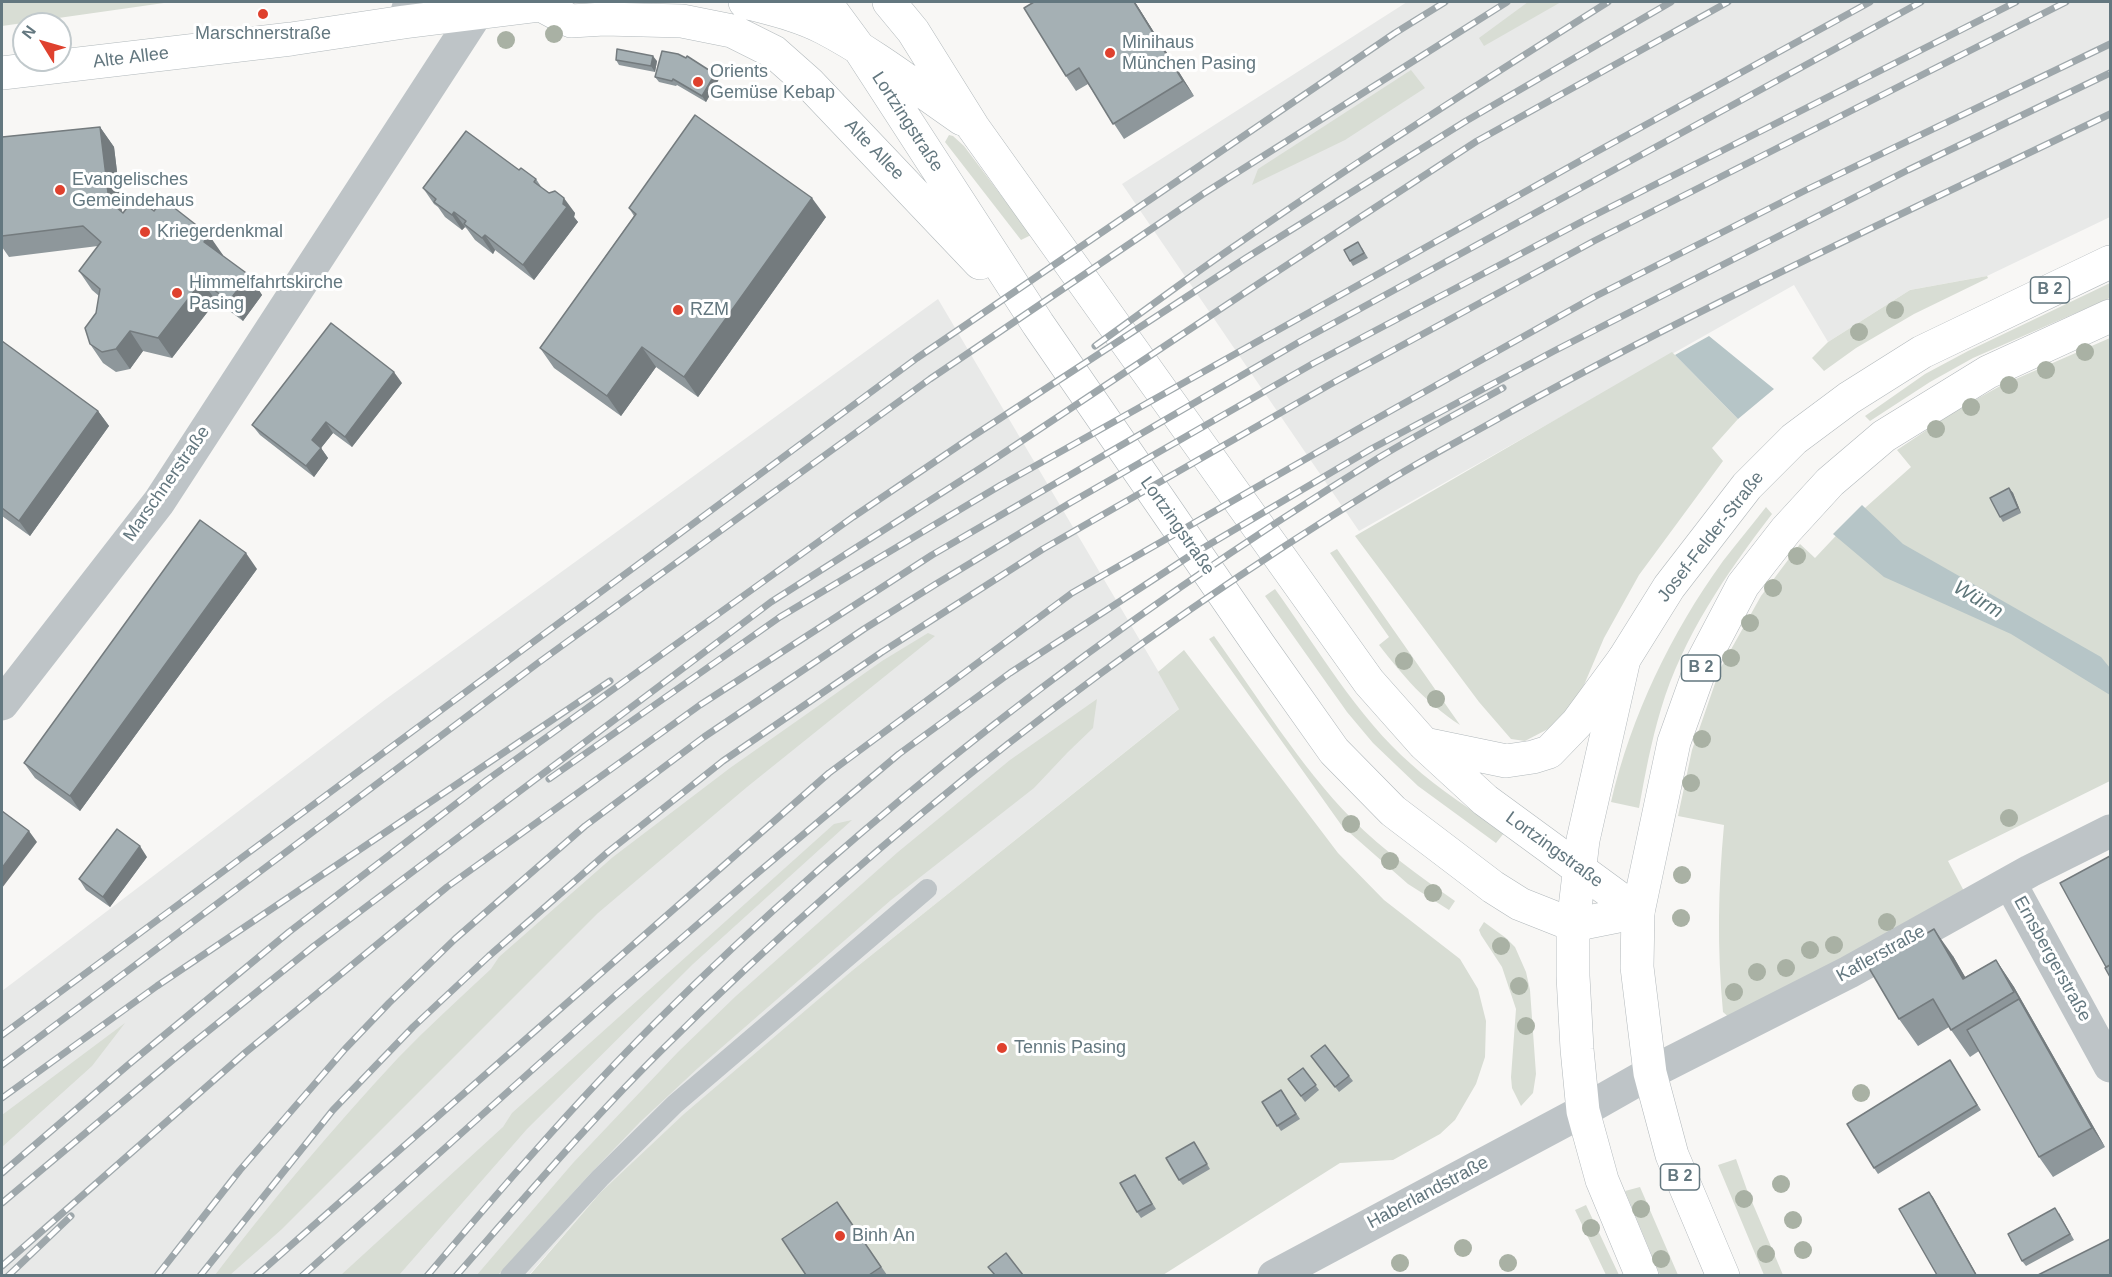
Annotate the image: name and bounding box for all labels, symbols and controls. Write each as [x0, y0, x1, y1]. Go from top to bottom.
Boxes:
marker: Marschnerstraße [256, 7, 270, 21]
north arrow [12, 12, 72, 72]
text: N [19, 22, 39, 42]
place label: Marschnerstraße [195, 23, 331, 45]
place label: Minihaus München Pasing [1122, 32, 1256, 74]
street label: Alte Allee [92, 43, 170, 73]
marker: Minihaus München Pasing [1103, 46, 1117, 60]
place label: Orients Gemüse Kebap [710, 61, 835, 104]
street label: Lortzingstraße [867, 68, 947, 176]
marker: Orients Gemüse Kebap [691, 75, 705, 89]
street label: Alte Allee [840, 115, 908, 185]
place label: Evangelisches Gemeindehaus [72, 169, 194, 212]
marker: Evangelisches Gemeindehaus [53, 183, 67, 197]
place label: Kriegerdenkmal [157, 221, 283, 243]
marker: Kriegerdenkmal [138, 225, 152, 239]
place label: Himmelfahrtskirche Pasing [189, 272, 343, 314]
road number: B 2 [2030, 277, 2070, 303]
marker: Himmelfahrtskirche Pasing [170, 286, 184, 300]
place label: RZM [690, 299, 729, 321]
marker: RZM [671, 303, 685, 317]
street label: Marschnerstraße [119, 422, 215, 546]
street label: Josef-Felder-Straße [1653, 467, 1769, 607]
street label: Lortzingstraße [1135, 473, 1219, 579]
water label: Würm [1949, 576, 2007, 624]
road number: B 2 [1682, 655, 1720, 681]
street label: Lortzingstraße [1501, 807, 1607, 893]
street label: Ernsbergerstraße [2009, 893, 2095, 1025]
street label: Kaflerstraße [1833, 921, 1929, 987]
place label: Tennis Pasing [1014, 1037, 1126, 1059]
marker: Tennis Pasing [995, 1041, 1009, 1055]
street label: Haberlandstraße [1364, 1152, 1492, 1234]
road number: B 2 [1660, 1164, 1700, 1190]
place label: Binh An [852, 1225, 915, 1247]
marker: Binh An [833, 1229, 847, 1243]

